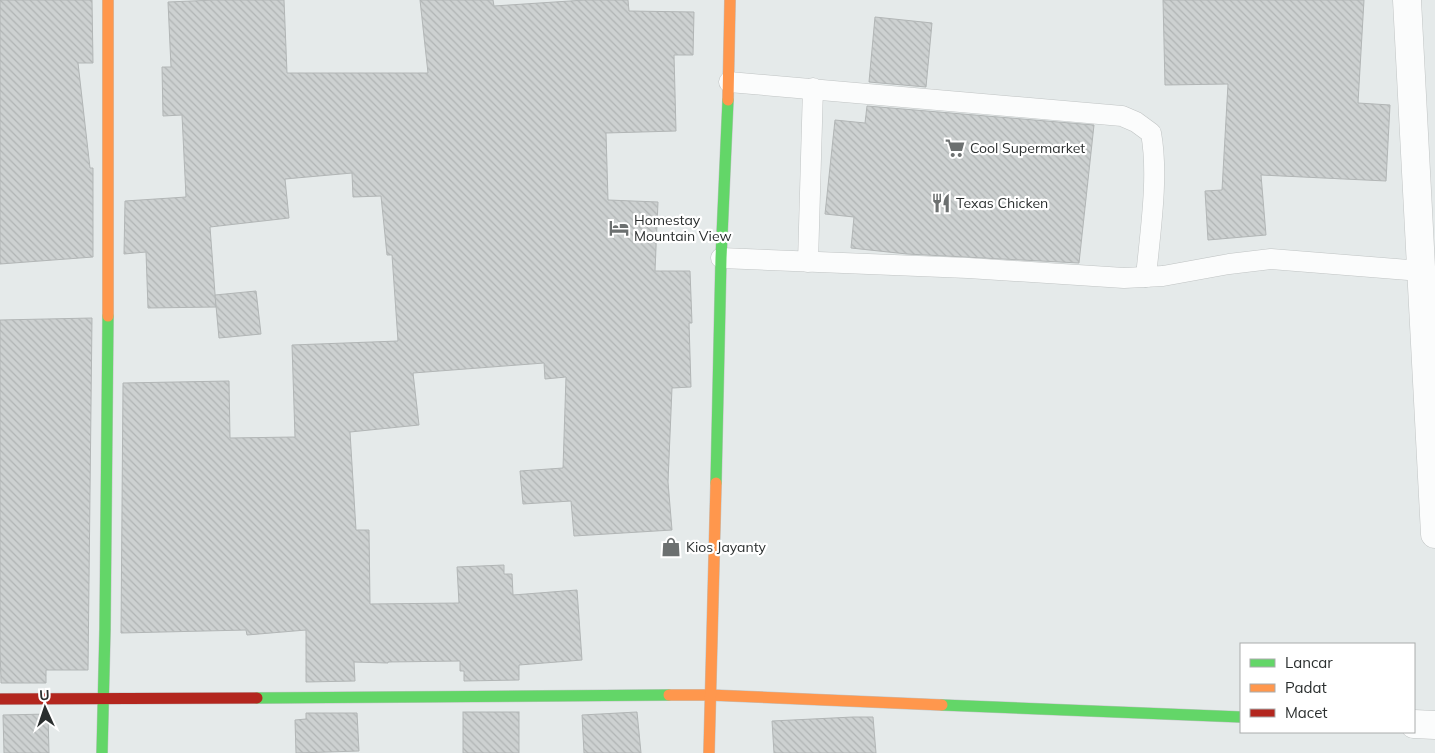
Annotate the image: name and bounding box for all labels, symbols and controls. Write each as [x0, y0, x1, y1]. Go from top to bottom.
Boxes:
supermarket icon: Cool Supermarket [944, 137, 966, 159]
place label: Cool Supermarket [970, 139, 1085, 157]
restaurant icon: Texas Chicken [930, 192, 952, 214]
place label: Texas Chicken [956, 194, 1048, 212]
place label: Homestay Mountain View [634, 211, 732, 245]
hotel icon: Homestay Mountain View [608, 217, 630, 239]
shop icon: Kios Jayanty [660, 536, 682, 558]
place label: Kios Jayanty [686, 538, 767, 556]
legend [1240, 643, 1415, 733]
text: Lancar [1285, 653, 1333, 672]
text: Padat [1285, 678, 1327, 697]
north arrow [20, 683, 70, 733]
text: U [39, 686, 50, 704]
text: Macet [1285, 703, 1328, 722]

